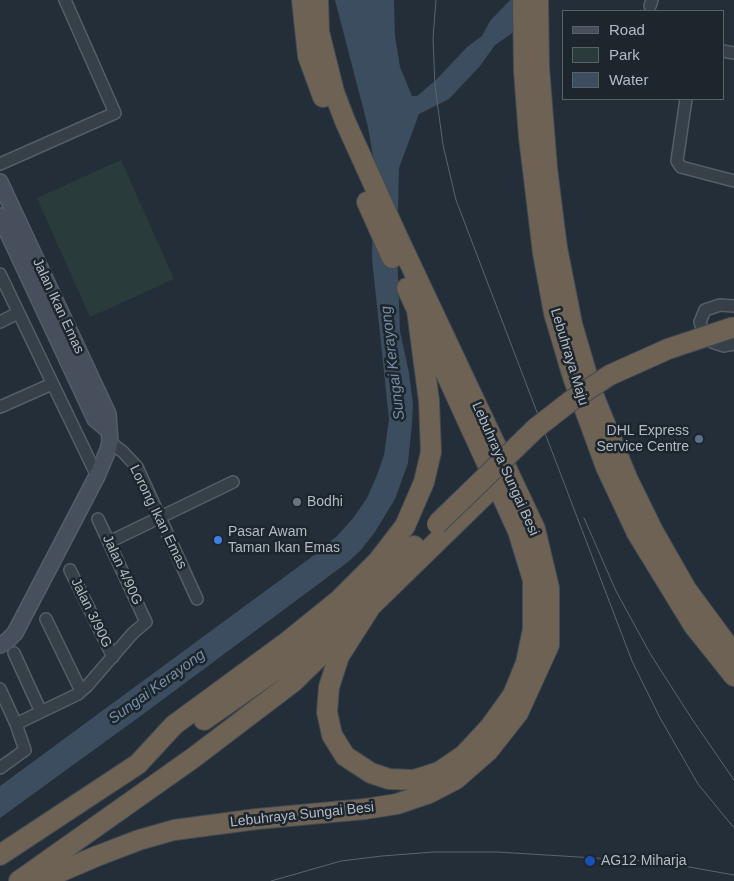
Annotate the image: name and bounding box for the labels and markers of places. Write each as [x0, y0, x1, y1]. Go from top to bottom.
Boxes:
place label: DHL Express Service Centre [596, 423, 689, 456]
marker: DHL Express Service Centre [693, 433, 705, 445]
place label: Bodhi [307, 494, 343, 510]
marker: Bodhi [291, 496, 303, 508]
place label: Pasar Awam Taman Ikan Emas [228, 524, 340, 556]
marker: Pasar Awam Taman Ikan Emas [212, 534, 224, 546]
place label: AG12 Miharja [601, 853, 687, 869]
marker: AG12 Miharja [583, 854, 597, 868]

